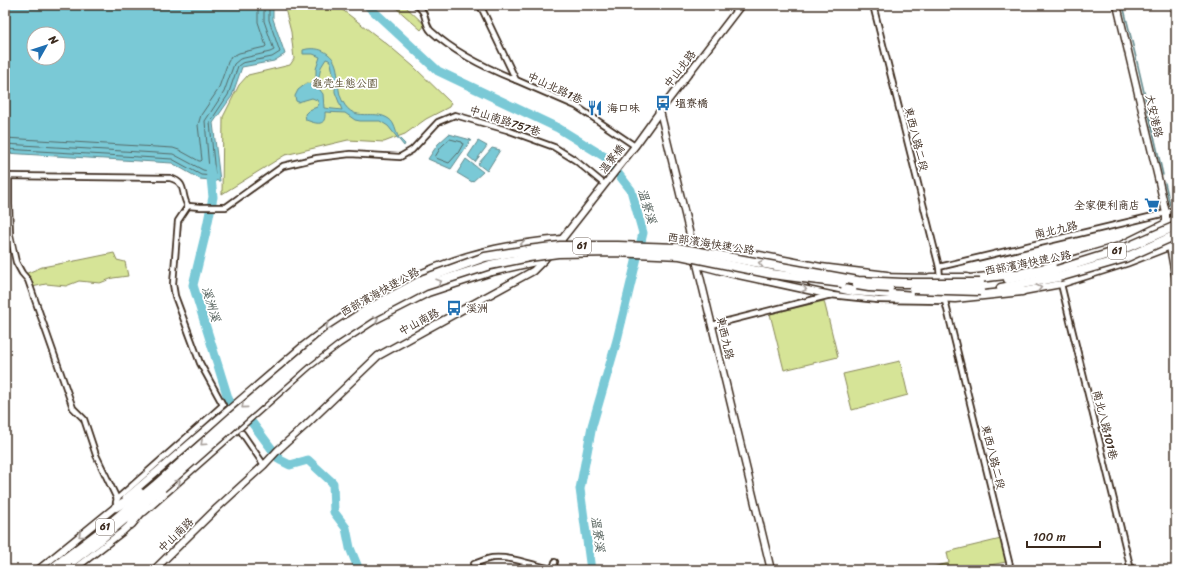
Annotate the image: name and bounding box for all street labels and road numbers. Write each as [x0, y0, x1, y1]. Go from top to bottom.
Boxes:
street label: 中山北路 [659, 46, 701, 92]
street label: 中山北路1巷 [524, 67, 586, 109]
street label: 大安港路 [1140, 92, 1168, 140]
street label: 中山南路757巷 [467, 100, 543, 142]
street label: 東西八路二段 [899, 105, 933, 173]
street label: 溫寮橋 [594, 140, 630, 178]
street label: 南北九路 [1032, 216, 1080, 244]
street label: 西部濱海快速公路 [666, 228, 756, 260]
road number: 61 [573, 238, 591, 254]
road number: 61 [1108, 243, 1126, 259]
street label: 西部濱海快速公路 [983, 245, 1073, 281]
street label: 西部濱海快速公路 [337, 262, 423, 322]
street label: 中山南路 [395, 303, 443, 341]
street label: 東西九路 [711, 314, 739, 362]
street label: 南北八路101巷 [1087, 388, 1123, 462]
street label: 東西八路二段 [976, 423, 1010, 491]
street label: 中山南路 [154, 513, 198, 557]
road number: 61 [96, 519, 114, 535]

